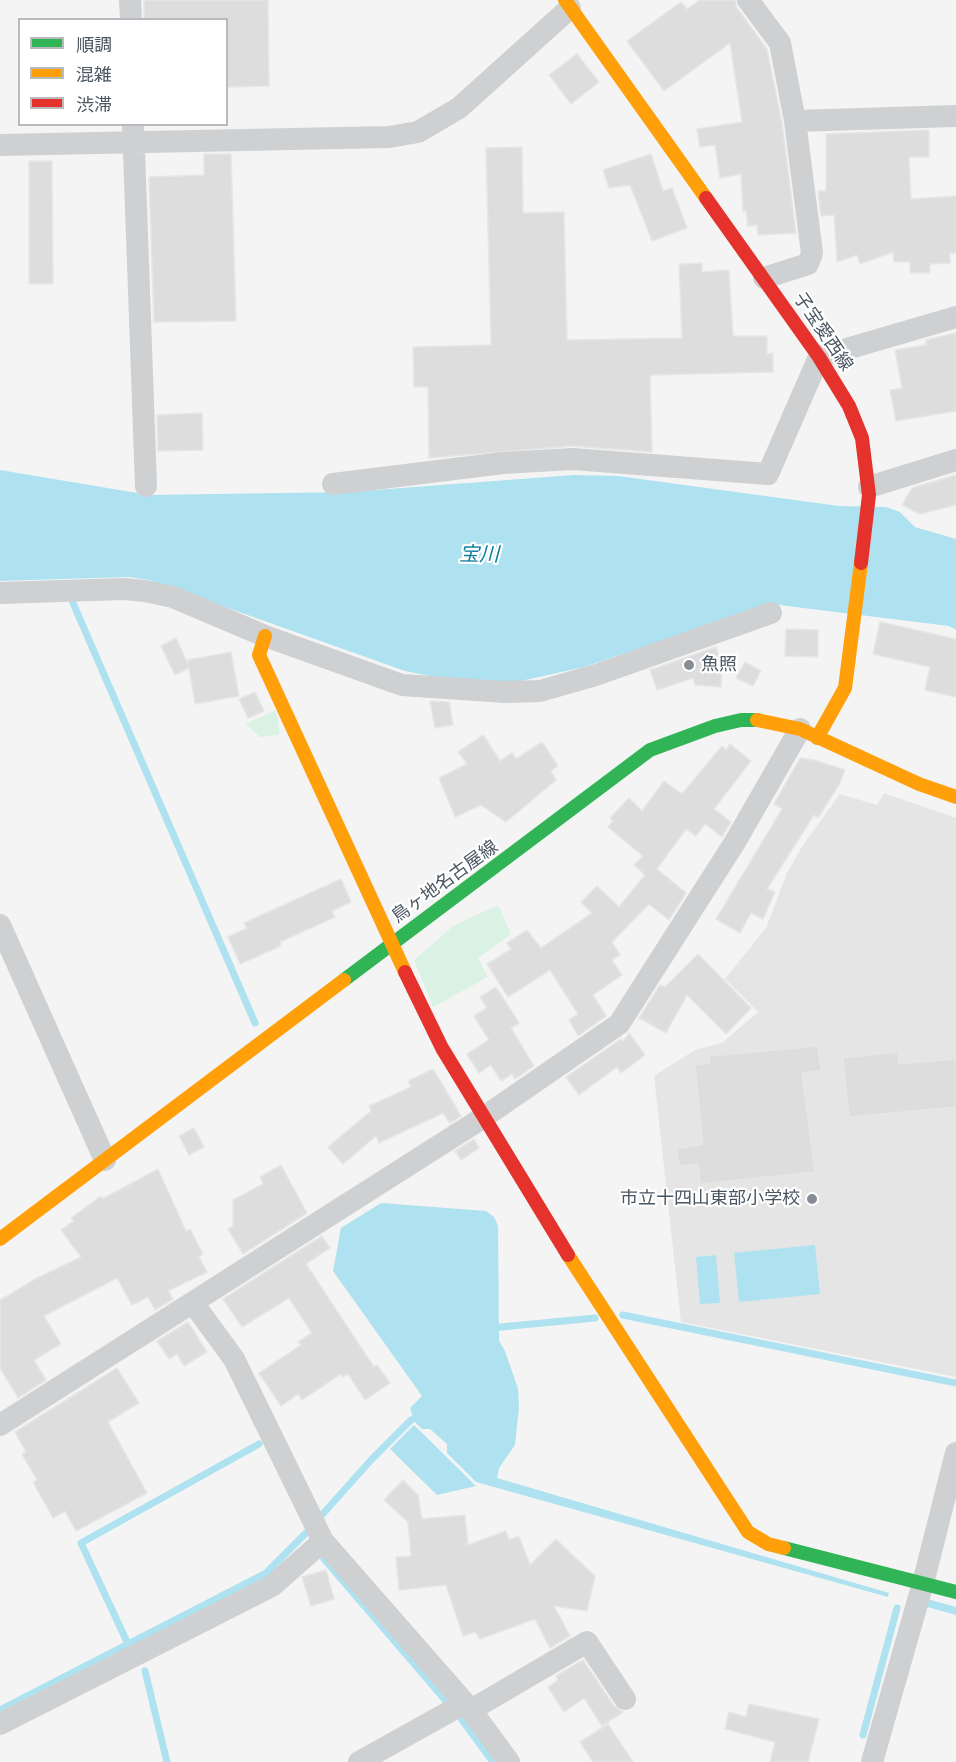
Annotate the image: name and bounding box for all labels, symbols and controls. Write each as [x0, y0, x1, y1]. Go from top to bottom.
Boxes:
legend [18, 18, 228, 126]
text: 順調 [76, 33, 112, 56]
text: 混雑 [76, 63, 112, 86]
text: 渋滞 [76, 93, 112, 116]
street label: 子宝愛西線 [789, 289, 857, 375]
water label: 宝川 [459, 543, 499, 567]
place label: 魚照 [701, 654, 737, 676]
marker: 魚照 [682, 658, 696, 672]
street label: 鳥ヶ地名古屋線 [388, 836, 502, 928]
place label: 市立十四山東部小学校 [620, 1188, 800, 1210]
marker: 市立十四山東部小学校 [805, 1192, 819, 1206]

